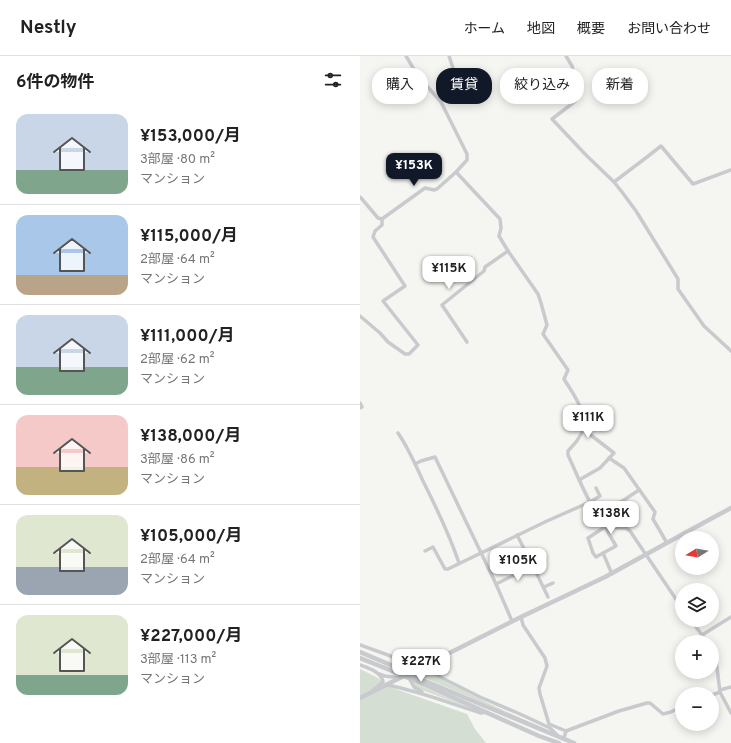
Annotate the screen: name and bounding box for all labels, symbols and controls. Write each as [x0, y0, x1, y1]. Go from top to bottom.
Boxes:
text: Nestly [20, 16, 77, 40]
text: ホーム [463, 21, 505, 38]
text: 地図 [527, 21, 555, 38]
text: 概要 [577, 21, 605, 38]
text: お問い合わせ [627, 21, 711, 38]
chip: 購入 [372, 68, 428, 104]
chip: 賃貸 [436, 68, 492, 104]
chip: 絞り込み [500, 68, 584, 104]
chip: 新着 [592, 68, 648, 104]
icon: filters [322, 69, 344, 91]
text: 6件の物件 [16, 72, 94, 94]
text: ¥153,000/月 [140, 126, 241, 148]
icon: home [48, 130, 96, 178]
text: 3部屋 · 80 m² [140, 152, 215, 168]
pin: ¥153K [386, 153, 442, 187]
text: ¥153K [395, 158, 433, 174]
text: マンション [140, 172, 205, 188]
text: ¥115,000/月 [140, 226, 238, 248]
icon: home [48, 231, 96, 279]
text: 2部屋 · 64 m² [140, 252, 215, 268]
pin: ¥115K [421, 256, 477, 290]
text: ¥115K [431, 261, 467, 277]
text: マンション [140, 272, 205, 288]
text: ¥111,000/月 [140, 326, 235, 348]
icon: home [48, 331, 96, 379]
text: 2部屋 · 62 m² [140, 352, 215, 368]
text: マンション [140, 372, 205, 388]
pin: ¥111K [560, 405, 616, 439]
text: ¥111K [572, 410, 604, 426]
text: ¥138,000/月 [140, 426, 241, 448]
icon: home [48, 431, 96, 479]
text: 3部屋 · 86 m² [140, 452, 214, 468]
text: マンション [140, 472, 205, 488]
pin: ¥138K [583, 501, 639, 535]
text: ¥138K [592, 506, 630, 522]
text: ¥105,000/月 [140, 526, 242, 548]
icon: home [48, 531, 96, 579]
north arrow [675, 531, 719, 575]
map controls [675, 531, 719, 731]
pin: ¥105K [490, 548, 546, 582]
text: 2部屋 · 64 m² [140, 552, 215, 568]
text: ¥105K [499, 553, 537, 569]
text: マンション [140, 572, 205, 588]
button: layers [675, 583, 719, 627]
text: ¥227,000/月 [140, 626, 242, 648]
icon: home [48, 631, 96, 679]
button: + [675, 635, 719, 679]
pin: ¥227K [393, 649, 449, 683]
text: 3部屋 · 113 m² [140, 652, 216, 668]
text: ¥227K [401, 654, 441, 670]
text: マンション [140, 672, 205, 688]
button: − [675, 687, 719, 731]

